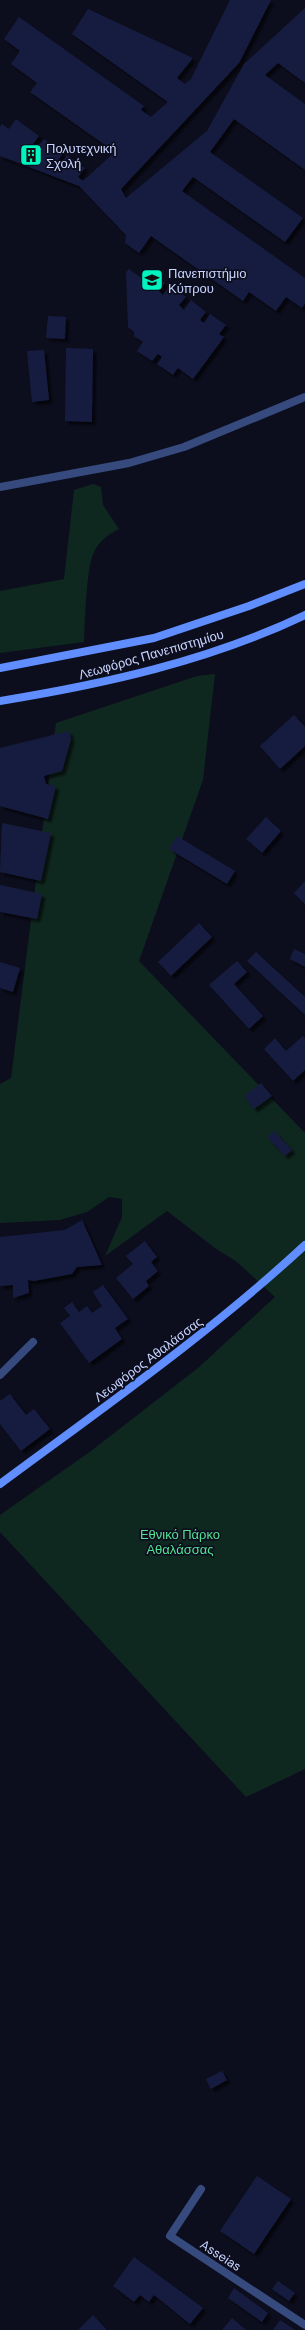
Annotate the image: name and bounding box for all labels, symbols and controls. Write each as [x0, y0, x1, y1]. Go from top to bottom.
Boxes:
place label: Πολυτεχνική Σχολή [46, 140, 117, 172]
building icon: Πολυτεχνική Σχολή [18, 142, 44, 168]
place label: Πανεπιστήμιο Κύπρου [168, 265, 246, 297]
school or university icon: Πανεπιστήμιο Κύπρου [139, 267, 165, 293]
street label: Λεωφόρος Πανεπιστημίου [77, 626, 226, 683]
street label: Λεωφόρος Αθαλάσσας [91, 1313, 206, 1406]
park label: Εθνικό Πάρκο Αθαλάσσας [140, 1526, 220, 1558]
street label: Asseias [197, 2236, 245, 2275]

